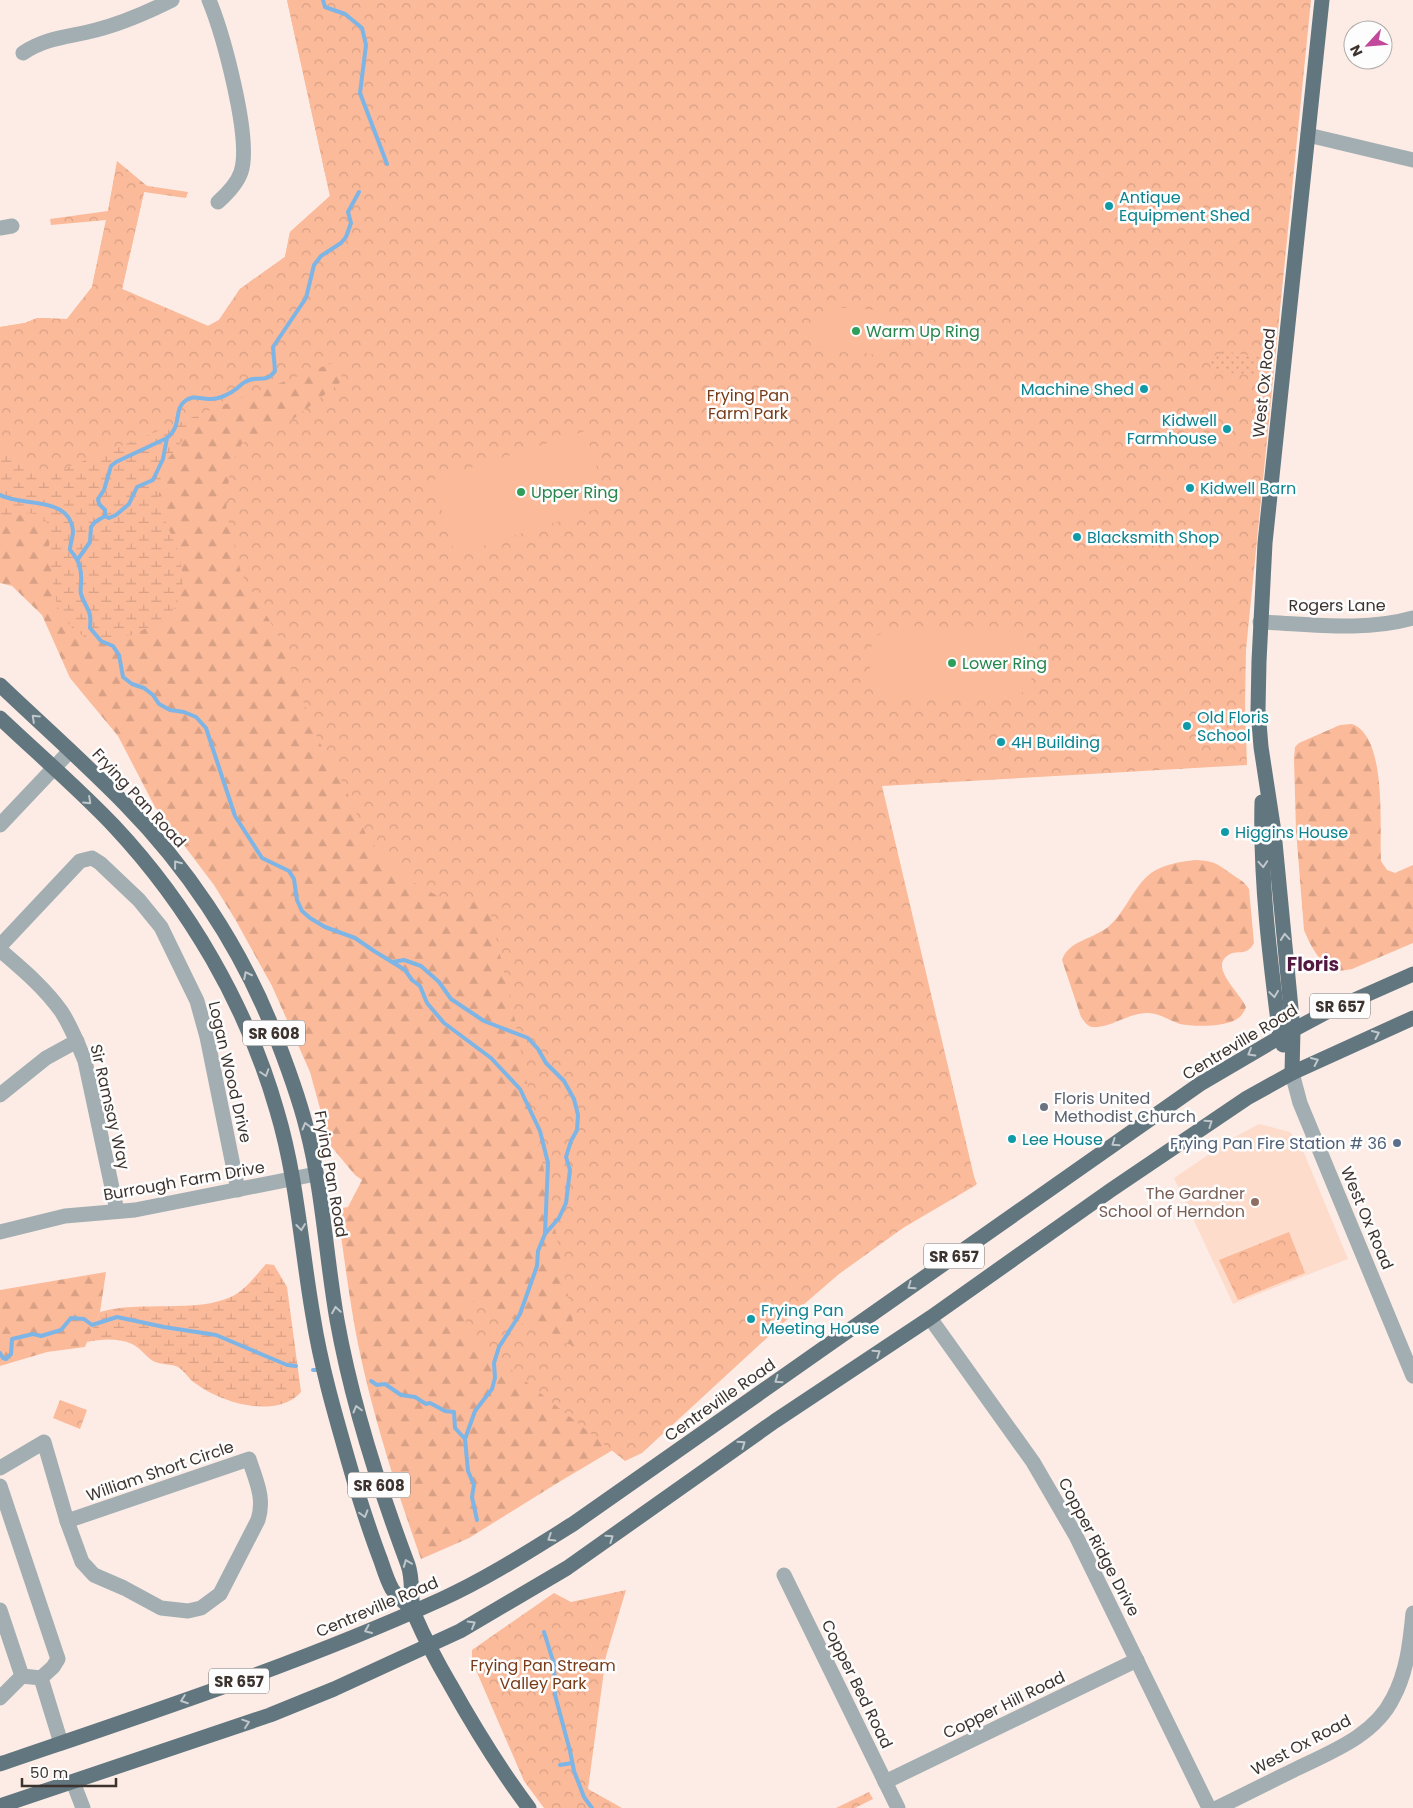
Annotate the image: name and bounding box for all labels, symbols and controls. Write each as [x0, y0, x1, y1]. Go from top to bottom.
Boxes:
north arrow [1343, 20, 1393, 70]
text: N [1345, 42, 1368, 60]
place label: Antique Equipment Shed [1119, 186, 1250, 227]
marker: Antique Equipment Shed [1103, 200, 1115, 212]
place label: Warm Up Ring [866, 320, 980, 343]
marker: Warm Up Ring [850, 325, 862, 337]
street label: West Ox Road [1247, 327, 1281, 439]
place label: Machine Shed [1021, 378, 1134, 401]
marker: Machine Shed [1138, 383, 1150, 395]
park label: Frying Pan Farm Park [707, 384, 789, 425]
place label: Kidwell Farmhouse [1127, 409, 1217, 450]
marker: Kidwell Farmhouse [1221, 423, 1233, 435]
place label: Kidwell Barn [1200, 477, 1296, 500]
place label: Upper Ring [531, 481, 618, 504]
marker: Kidwell Barn [1184, 482, 1196, 494]
marker: Upper Ring [515, 486, 527, 498]
place label: Blacksmith Shop [1087, 526, 1219, 549]
marker: Blacksmith Shop [1071, 531, 1083, 543]
street label: Rogers Lane [1288, 594, 1386, 617]
place label: Lower Ring [962, 652, 1047, 675]
marker: Lower Ring [946, 657, 958, 669]
place label: Old Floris School [1197, 706, 1269, 747]
one-way arrow [31, 715, 40, 724]
marker: Old Floris School [1181, 720, 1193, 732]
place label: 4H Building [1011, 731, 1100, 754]
marker: 4H Building [995, 736, 1007, 748]
street label: Frying Pan Road [87, 743, 191, 853]
one-way arrow [83, 795, 92, 804]
place label: Higgins House [1235, 821, 1348, 844]
marker: Higgins House [1219, 826, 1231, 838]
one-way arrow [173, 860, 182, 869]
one-way arrow [1257, 860, 1268, 868]
one-way arrow [1280, 932, 1291, 940]
district label: Floris [1287, 951, 1339, 978]
one-way arrow [243, 971, 253, 980]
one-way arrow [1268, 990, 1279, 998]
road number: SR 657 [1310, 994, 1370, 1018]
street label: Centreville Road [1178, 998, 1302, 1086]
street label: Logan Wood Drive [203, 999, 257, 1145]
road number: SR 608 [243, 1020, 305, 1046]
one-way arrow [1371, 1029, 1380, 1040]
street label: Sir Ramsay Way [84, 1042, 136, 1172]
one-way arrow [1247, 1047, 1256, 1057]
one-way arrow [1310, 1057, 1319, 1068]
one-way arrow [260, 1069, 270, 1077]
place label: Floris United Methodist Church [1054, 1087, 1196, 1128]
marker: Floris United Methodist Church [1038, 1101, 1050, 1113]
street label: Frying Pan Road [309, 1109, 353, 1239]
one-way arrow [1203, 1120, 1213, 1129]
one-way arrow [301, 1122, 312, 1131]
place label: Lee House [1022, 1128, 1103, 1151]
place label: Frying Pan Fire Station # 36 [1170, 1132, 1387, 1155]
marker: Lee House [1006, 1133, 1018, 1145]
one-way arrow [1112, 1137, 1121, 1146]
marker: Frying Pan Fire Station # 36 [1391, 1137, 1403, 1149]
street label: Burrough Farm Drive [101, 1155, 267, 1207]
street label: West Ox Road [1335, 1163, 1399, 1273]
place label: The Gardner School of Herndon [1099, 1182, 1245, 1223]
marker: The Gardner School of Herndon [1249, 1196, 1261, 1208]
one-way arrow [295, 1222, 305, 1231]
road number: SR 657 [924, 1244, 984, 1268]
one-way arrow [907, 1280, 917, 1289]
place label: Frying Pan Meeting House [761, 1299, 880, 1340]
one-way arrow [331, 1306, 341, 1314]
marker: Frying Pan Meeting House [745, 1313, 757, 1325]
one-way arrow [871, 1350, 881, 1359]
street label: Centreville Road [660, 1353, 780, 1447]
one-way arrow [774, 1374, 784, 1383]
one-way arrow [352, 1404, 363, 1413]
street label: William Short Circle [83, 1435, 237, 1507]
one-way arrow [736, 1441, 746, 1450]
road number: SR 608 [348, 1472, 410, 1498]
street label: Copper Ridge Drive [1053, 1474, 1145, 1620]
one-way arrow [358, 1509, 368, 1518]
one-way arrow [548, 1531, 557, 1541]
one-way arrow [604, 1535, 614, 1544]
one-way arrow [403, 1559, 413, 1568]
street label: Centreville Road [312, 1571, 442, 1643]
street label: Copper Bed Road [816, 1616, 898, 1752]
one-way arrow [467, 1620, 476, 1630]
one-way arrow [364, 1623, 373, 1634]
park label: Frying Pan Stream Valley Park [470, 1654, 616, 1695]
street label: Copper Hill Road [939, 1665, 1069, 1745]
road number: SR 657 [209, 1668, 269, 1694]
one-way arrow [180, 1694, 189, 1704]
street label: West Ox Road [1247, 1709, 1355, 1781]
one-way arrow [242, 1719, 250, 1729]
scale bar [22, 1756, 116, 1788]
text: 50 m [30, 1762, 68, 1783]

